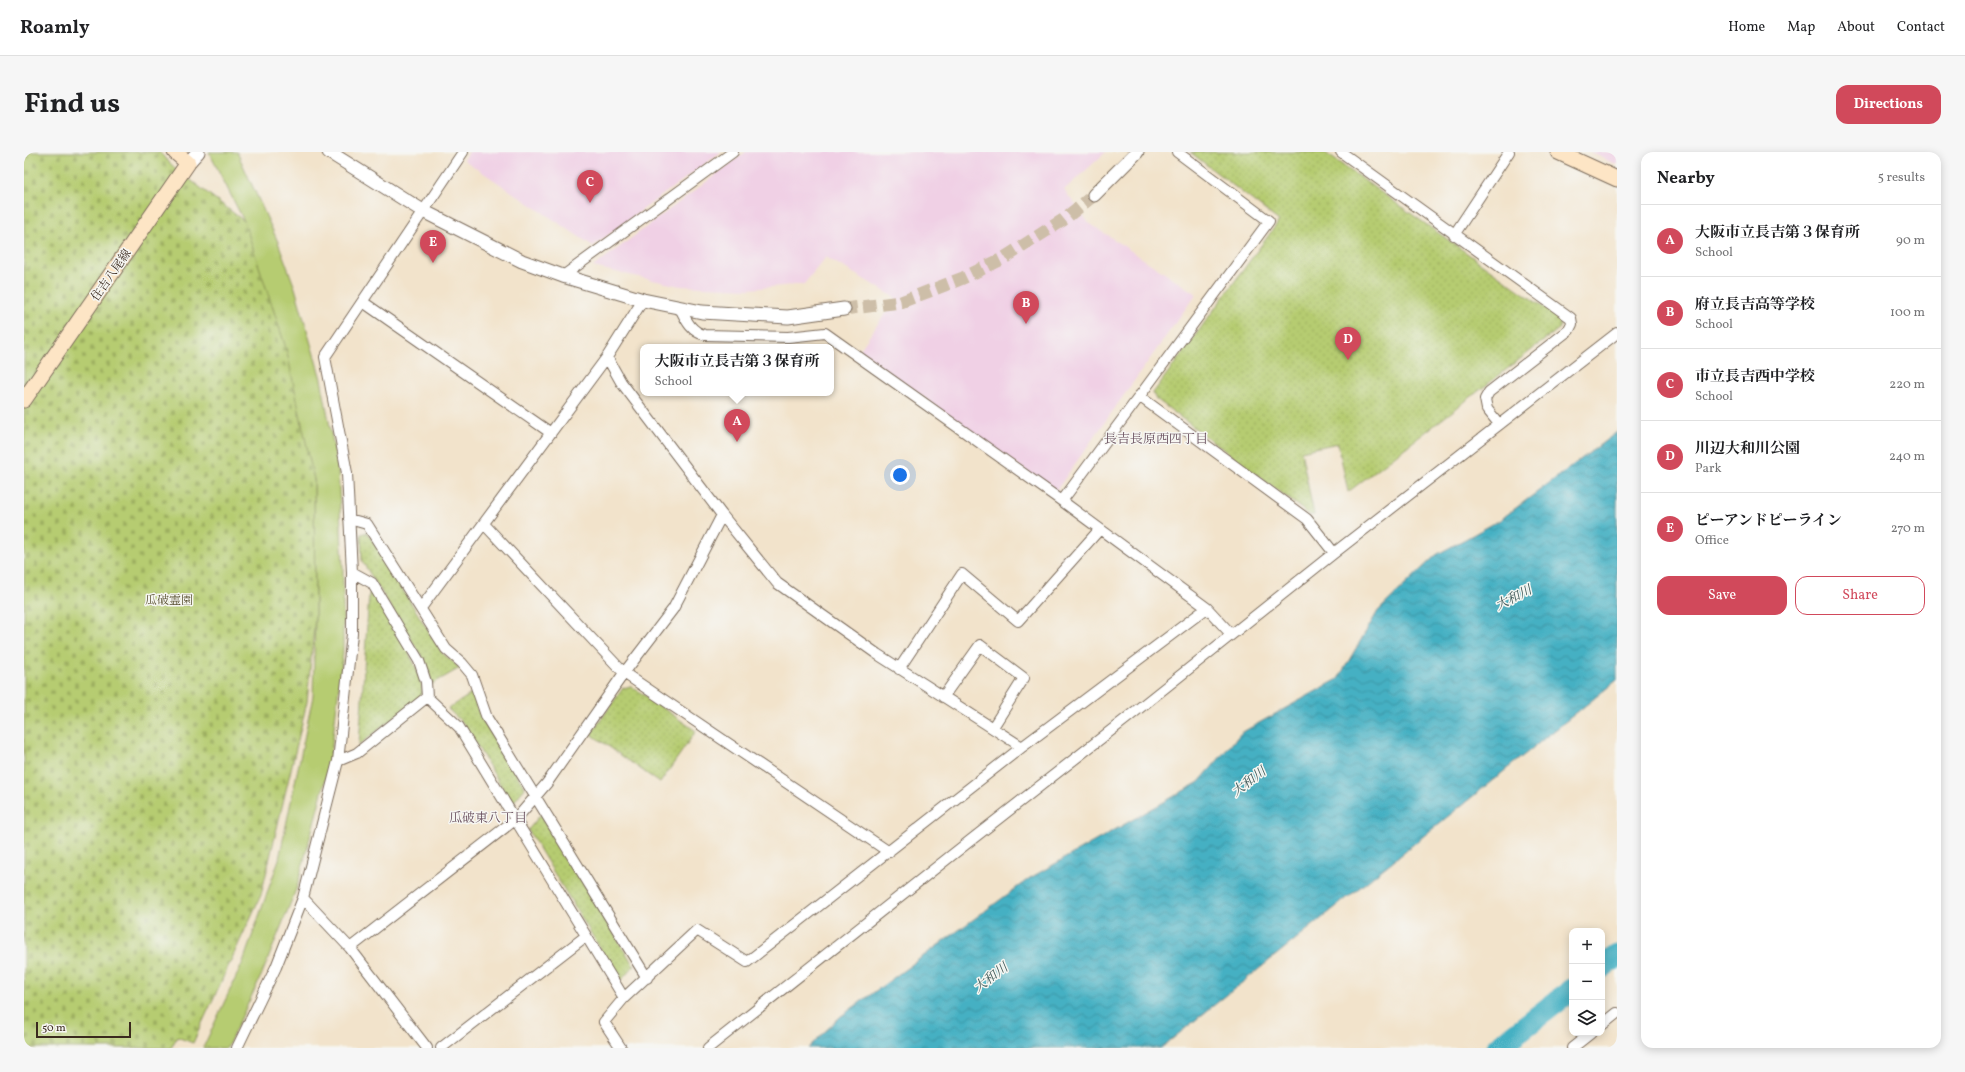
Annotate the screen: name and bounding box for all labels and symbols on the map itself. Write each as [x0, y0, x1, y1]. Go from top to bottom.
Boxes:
pin: C [577, 170, 603, 203]
pin: E [420, 230, 446, 263]
street label: 住吉八尾線 [88, 246, 136, 305]
pin: B [1013, 291, 1039, 324]
pin: D [1335, 327, 1361, 360]
pin: A [724, 409, 750, 442]
district label: 長吉長原西四丁目 [1104, 431, 1208, 449]
your location [890, 465, 910, 485]
water label: 大和川 [1492, 581, 1537, 616]
park label: 瓜破霊園 [145, 593, 193, 609]
water label: 大和川 [1228, 762, 1272, 802]
district label: 瓜破東八丁目 [449, 810, 527, 828]
water label: 大和川 [970, 958, 1014, 998]
scale bar [36, 1020, 131, 1039]

